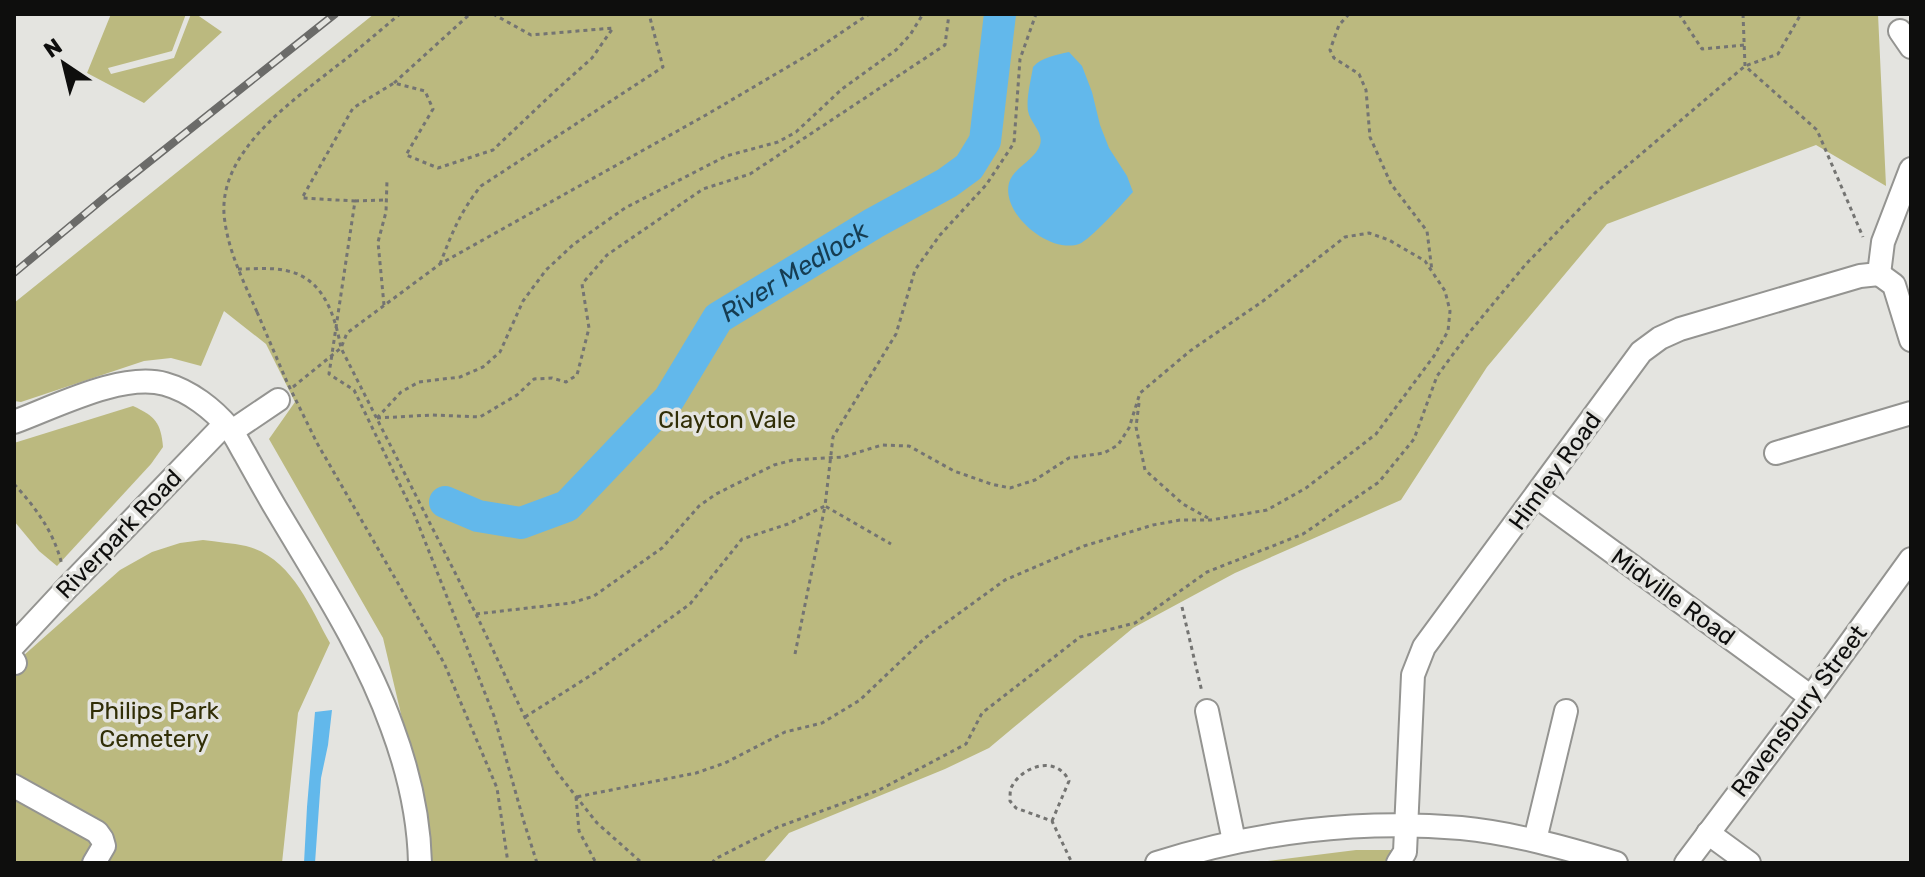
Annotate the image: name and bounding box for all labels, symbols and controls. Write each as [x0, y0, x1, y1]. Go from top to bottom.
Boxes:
north arrow [24, 24, 104, 104]
text: N [39, 32, 67, 64]
water label: River Medlock [715, 215, 874, 328]
park label: Clayton Vale [658, 406, 796, 434]
street label: Himley Road [1503, 407, 1607, 535]
street label: Riverpark Road [50, 464, 188, 604]
street label: Midville Road [1606, 543, 1740, 651]
street label: Ravensbury Street [1725, 620, 1873, 802]
park label: Philips Park Cemetery [89, 697, 220, 753]

